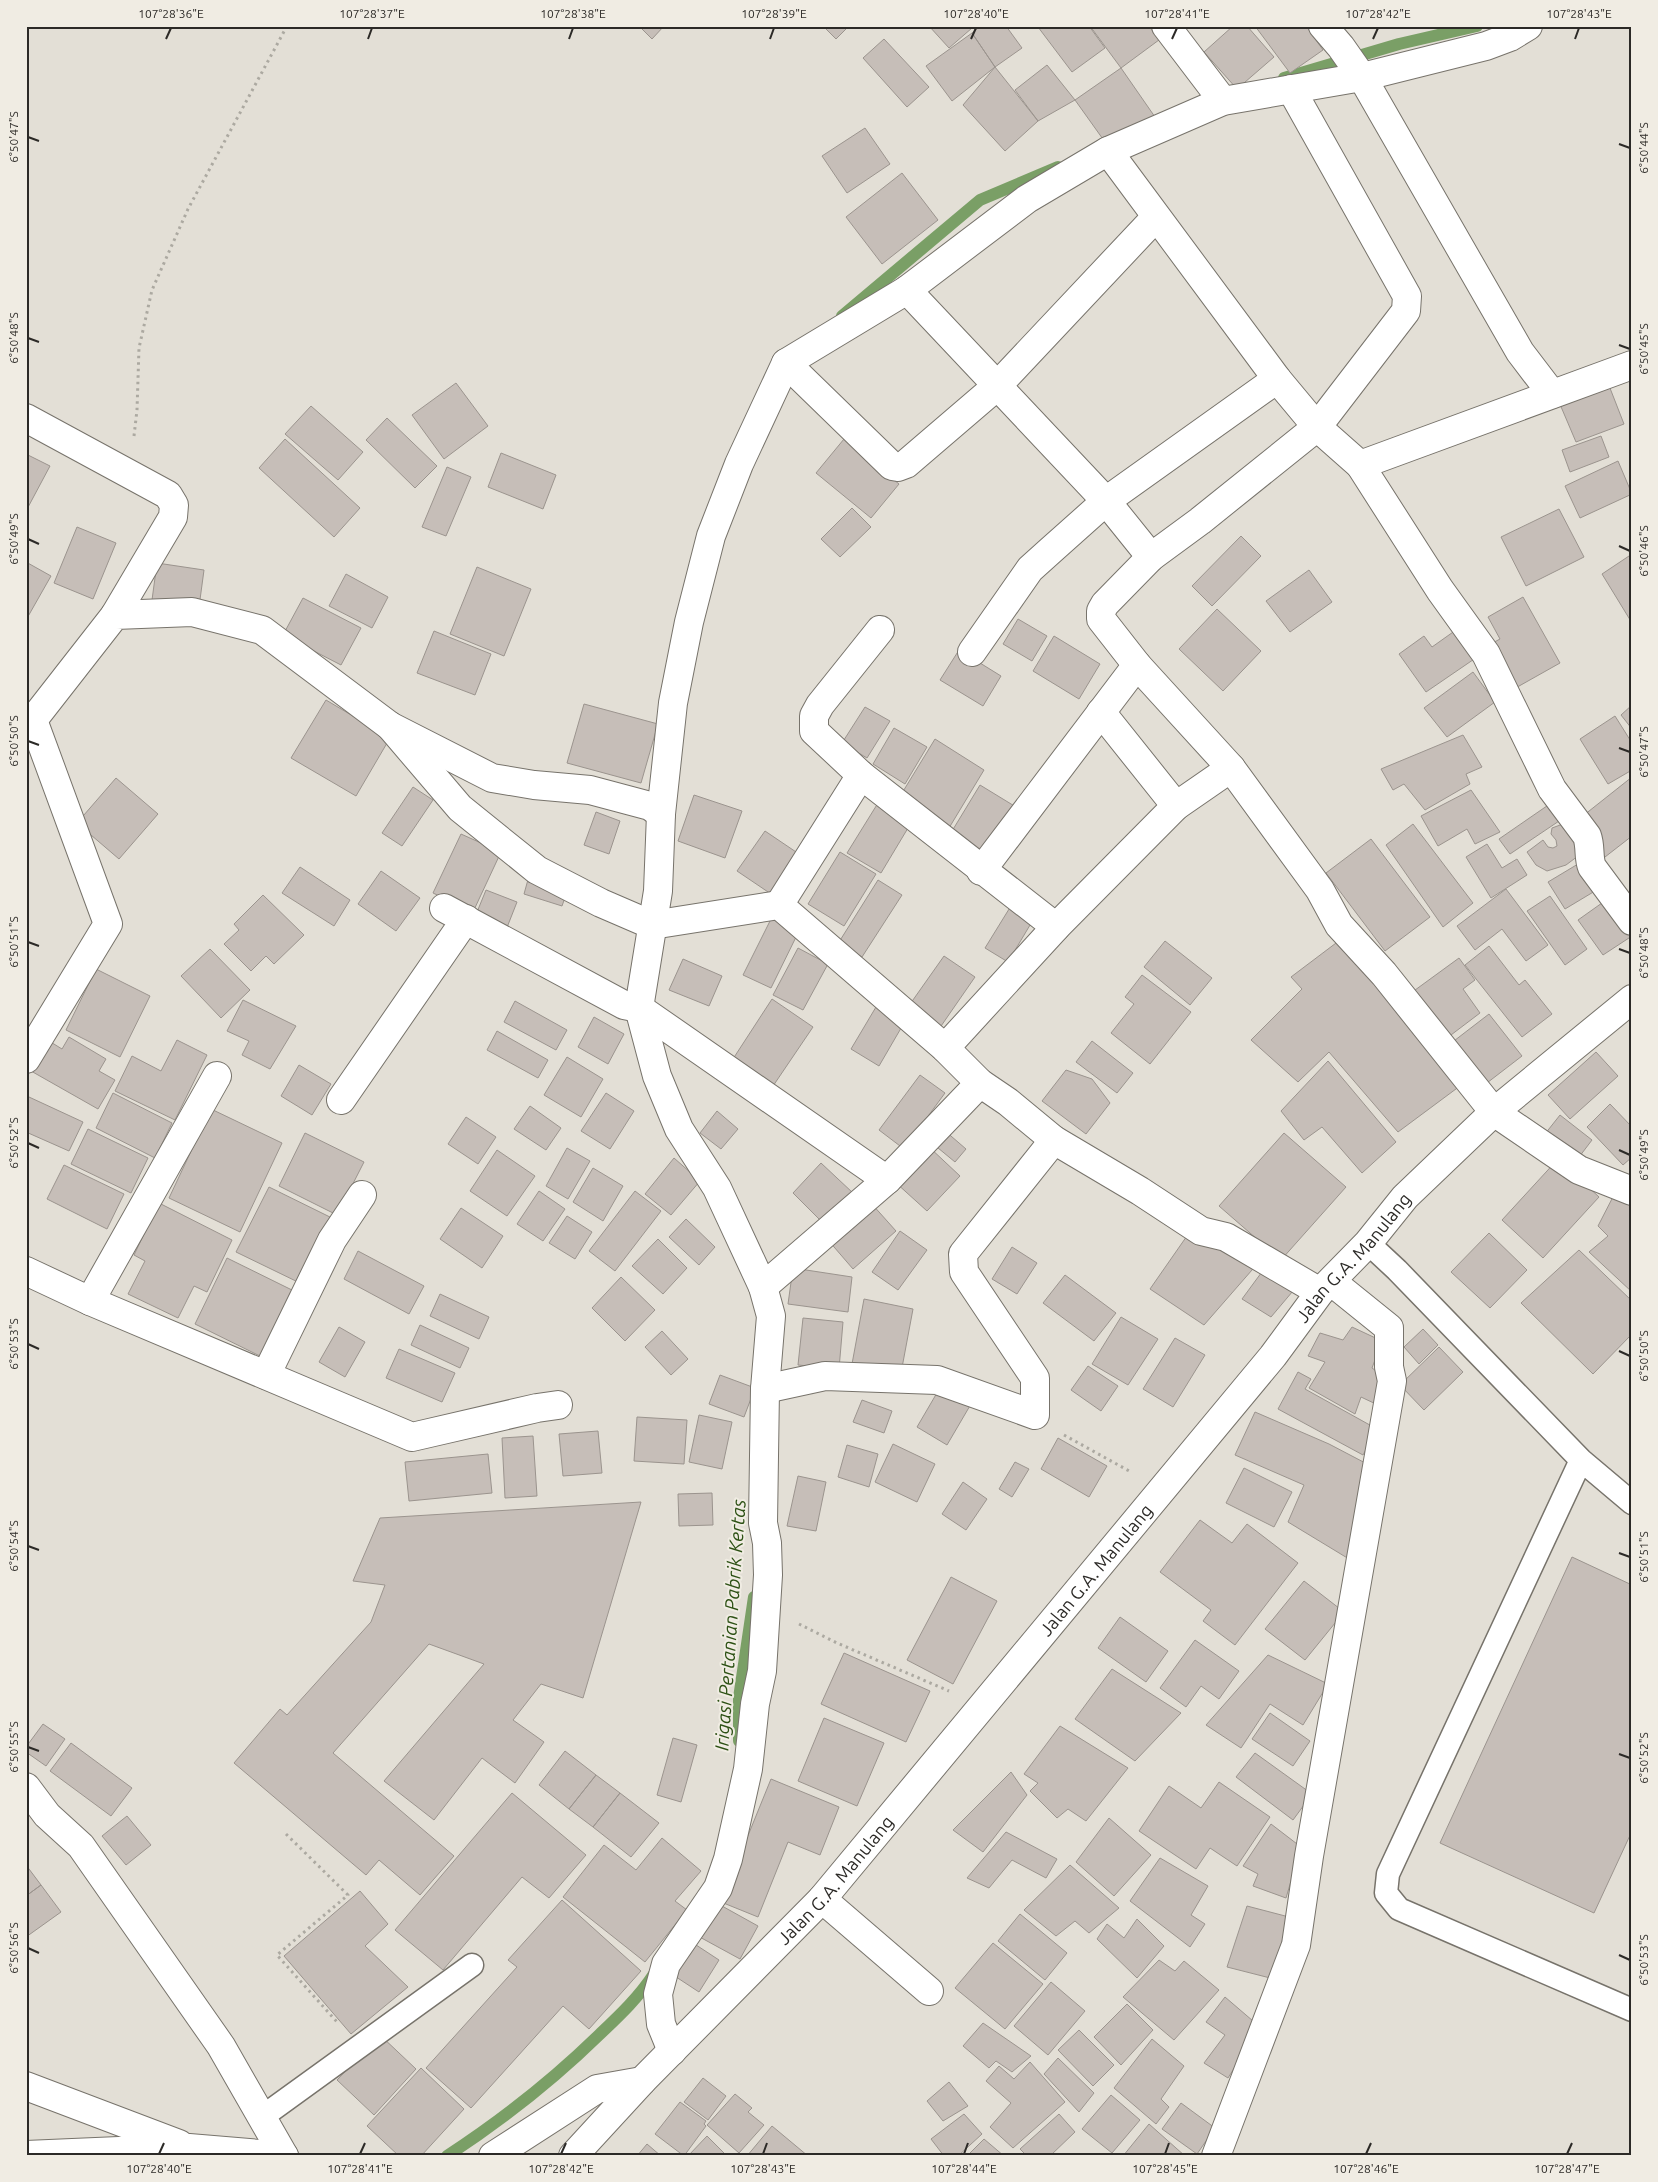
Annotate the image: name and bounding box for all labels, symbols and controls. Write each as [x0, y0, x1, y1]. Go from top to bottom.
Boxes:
text: 107°28'36"E [138, 7, 204, 20]
text: 107°28'37"E [339, 7, 405, 20]
text: 107°28'38"E [540, 7, 606, 20]
text: 107°28'39"E [741, 7, 807, 20]
text: 107°28'40"E [943, 7, 1009, 20]
text: 107°28'41"E [1144, 7, 1210, 20]
text: 107°28'42"E [1345, 7, 1411, 20]
text: 107°28'43"E [1546, 7, 1612, 20]
text: 6°50'47"S [7, 111, 20, 163]
text: 6°50'44"S [1637, 122, 1650, 174]
text: 6°50'48"S [7, 312, 20, 364]
text: 6°50'45"S [1637, 323, 1650, 375]
text: 6°50'49"S [7, 513, 20, 565]
text: 6°50'46"S [1637, 525, 1650, 577]
text: 6°50'50"S [7, 715, 20, 767]
text: 6°50'47"S [1637, 726, 1650, 778]
text: 6°50'51"S [7, 916, 20, 968]
text: 6°50'48"S [1637, 927, 1650, 979]
text: 6°50'52"S [7, 1117, 20, 1169]
text: 6°50'49"S [1637, 1129, 1650, 1181]
street label: Jalan G.A. Manulang [1292, 1189, 1414, 1326]
text: 6°50'53"S [7, 1318, 20, 1370]
text: 6°50'50"S [1637, 1330, 1650, 1382]
water label: Irigasi Pertanian Pabrik Kertas [710, 1498, 750, 1751]
street label: Jalan G.A. Manulang [1035, 1500, 1156, 1639]
text: 6°50'54"S [7, 1520, 20, 1572]
text: 6°50'51"S [1637, 1531, 1650, 1583]
text: 6°50'55"S [7, 1721, 20, 1773]
text: 6°50'52"S [1637, 1732, 1650, 1784]
street label: Jalan G.A. Manulang [773, 1812, 897, 1948]
text: 6°50'56"S [7, 1922, 20, 1974]
text: 6°50'53"S [1637, 1934, 1650, 1986]
text: 107°28'40"E [126, 2162, 192, 2175]
text: 107°28'41"E [327, 2162, 393, 2175]
text: 107°28'42"E [528, 2162, 594, 2175]
text: 107°28'43"E [730, 2162, 796, 2175]
text: 107°28'44"E [931, 2162, 997, 2175]
text: 107°28'45"E [1132, 2162, 1198, 2175]
text: 107°28'46"E [1333, 2162, 1399, 2175]
text: 107°28'47"E [1534, 2162, 1600, 2175]

